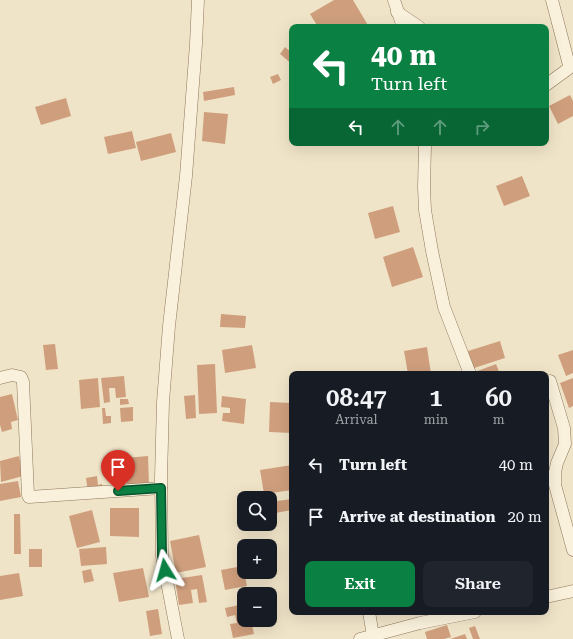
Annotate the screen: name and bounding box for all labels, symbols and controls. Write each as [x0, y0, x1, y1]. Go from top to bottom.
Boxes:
text: 40 m [371, 39, 436, 72]
icon: left [305, 40, 357, 92]
text: Turn left [371, 73, 447, 94]
icon: left [345, 116, 367, 138]
icon: ahead [387, 116, 409, 138]
icon: ahead [429, 116, 451, 138]
icon: right [471, 116, 493, 138]
text: 08:47 [326, 384, 387, 412]
text: 1 [429, 384, 443, 412]
text: 60 [485, 384, 512, 412]
text: Arrival [335, 412, 378, 427]
text: min [424, 412, 448, 427]
text: m [493, 412, 505, 427]
pin [101, 450, 135, 491]
icon: left [305, 454, 327, 476]
icon: arrive [107, 456, 129, 478]
text: Turn left [339, 456, 407, 474]
text: 40 m [499, 456, 533, 474]
map controls [237, 491, 277, 627]
button: search [237, 491, 277, 531]
icon: arrive [305, 506, 327, 528]
text: Arrive at destination [339, 508, 495, 526]
text: 20 m [507, 508, 542, 526]
button: + [237, 539, 277, 579]
position arrow [144, 549, 186, 591]
button: Exit [305, 561, 415, 607]
button: Share [423, 561, 533, 607]
button: − [237, 587, 277, 627]

